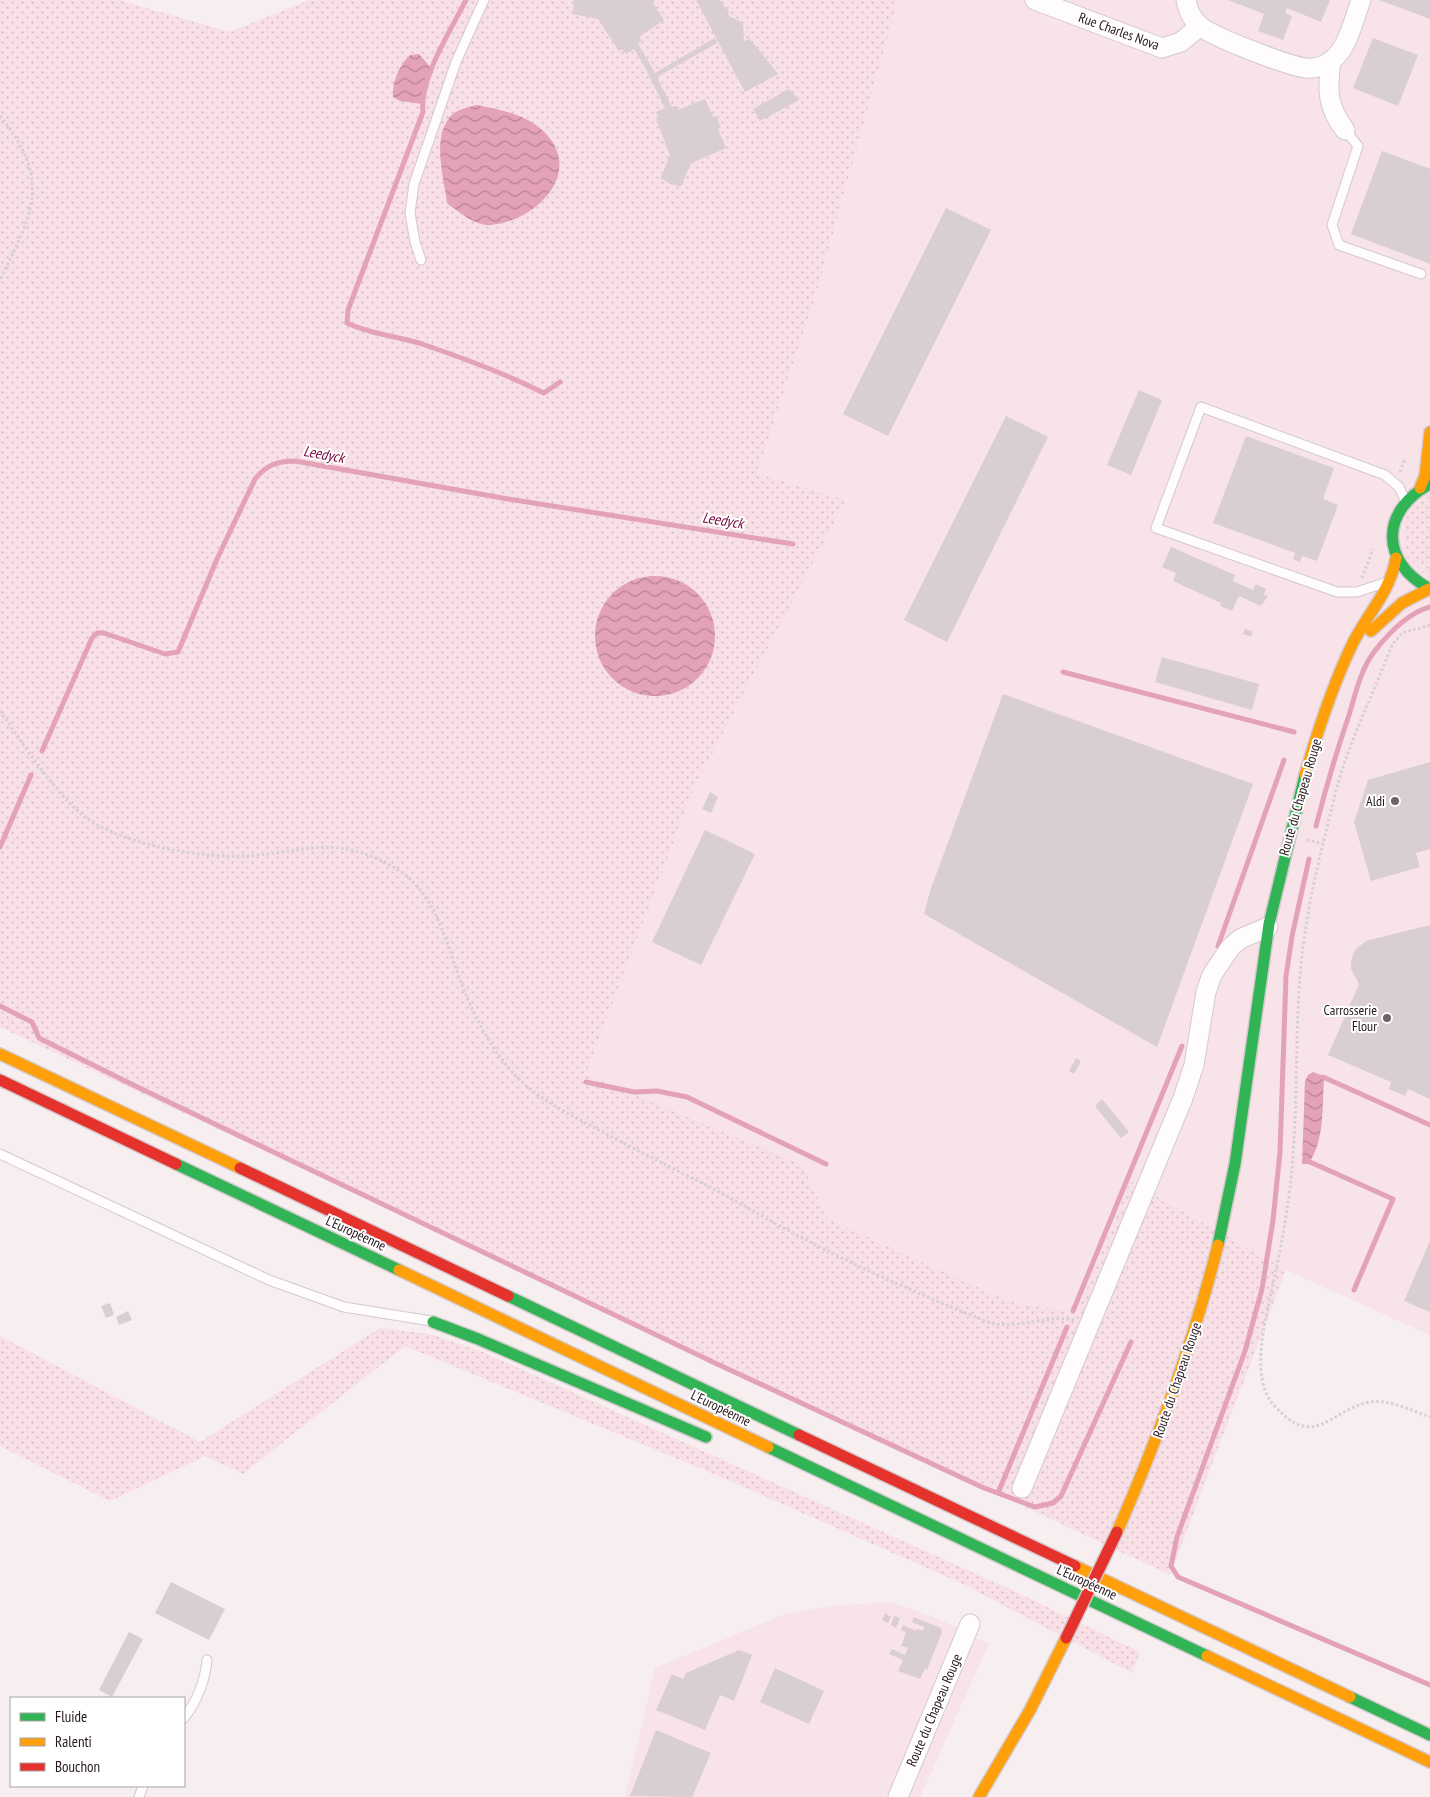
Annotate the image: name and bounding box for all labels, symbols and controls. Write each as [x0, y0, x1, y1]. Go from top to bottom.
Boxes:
street label: Rue Charles Nova [1076, 8, 1162, 54]
water label: Leedyck [302, 441, 348, 467]
water label: Leedyck [701, 507, 747, 533]
street label: Route du Chapeau Rouge [1275, 736, 1325, 858]
place label: Aldi [1366, 792, 1385, 810]
marker: Aldi [1389, 795, 1401, 807]
place label: Carrosserie Flour [1324, 1001, 1377, 1035]
marker: Carrosserie Flour [1381, 1012, 1393, 1024]
street label: L'Européenne [323, 1211, 389, 1255]
street label: Route du Chapeau Rouge [1149, 1320, 1205, 1440]
street label: L'Européenne [688, 1386, 754, 1430]
street label: L'Européenne [1054, 1560, 1120, 1604]
street label: Route du Chapeau Rouge [902, 1651, 966, 1769]
legend [10, 1697, 185, 1787]
text: Fluide [55, 1707, 87, 1726]
text: Ralenti [55, 1732, 92, 1751]
text: Bouchon [55, 1757, 100, 1776]

